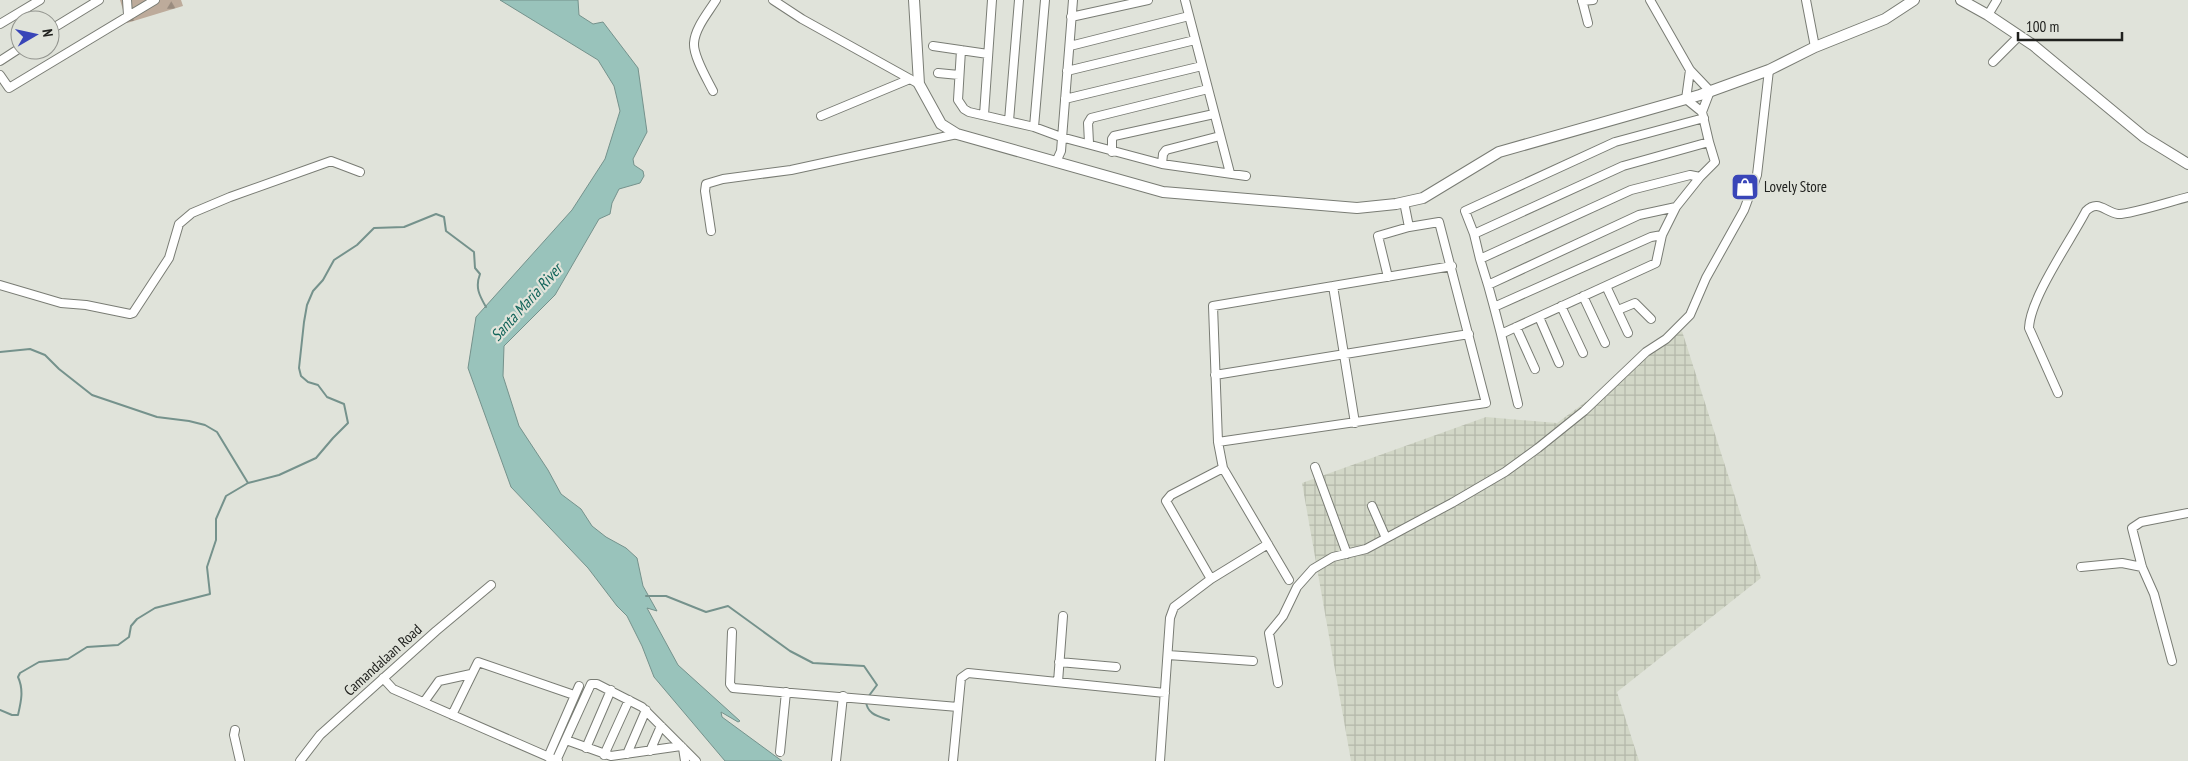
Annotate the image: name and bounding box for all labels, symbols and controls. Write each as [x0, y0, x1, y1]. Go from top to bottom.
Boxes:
north arrow [10, 10, 60, 60]
scale bar [2018, 10, 2122, 42]
text: 100 m [2026, 17, 2059, 36]
text: N [38, 28, 57, 38]
shop icon: Lovely Store [1730, 172, 1760, 202]
place label: Lovely Store [1764, 177, 1827, 196]
water label: Santa Maria River [486, 257, 568, 345]
street label: Camandalaan Road [340, 620, 426, 700]

